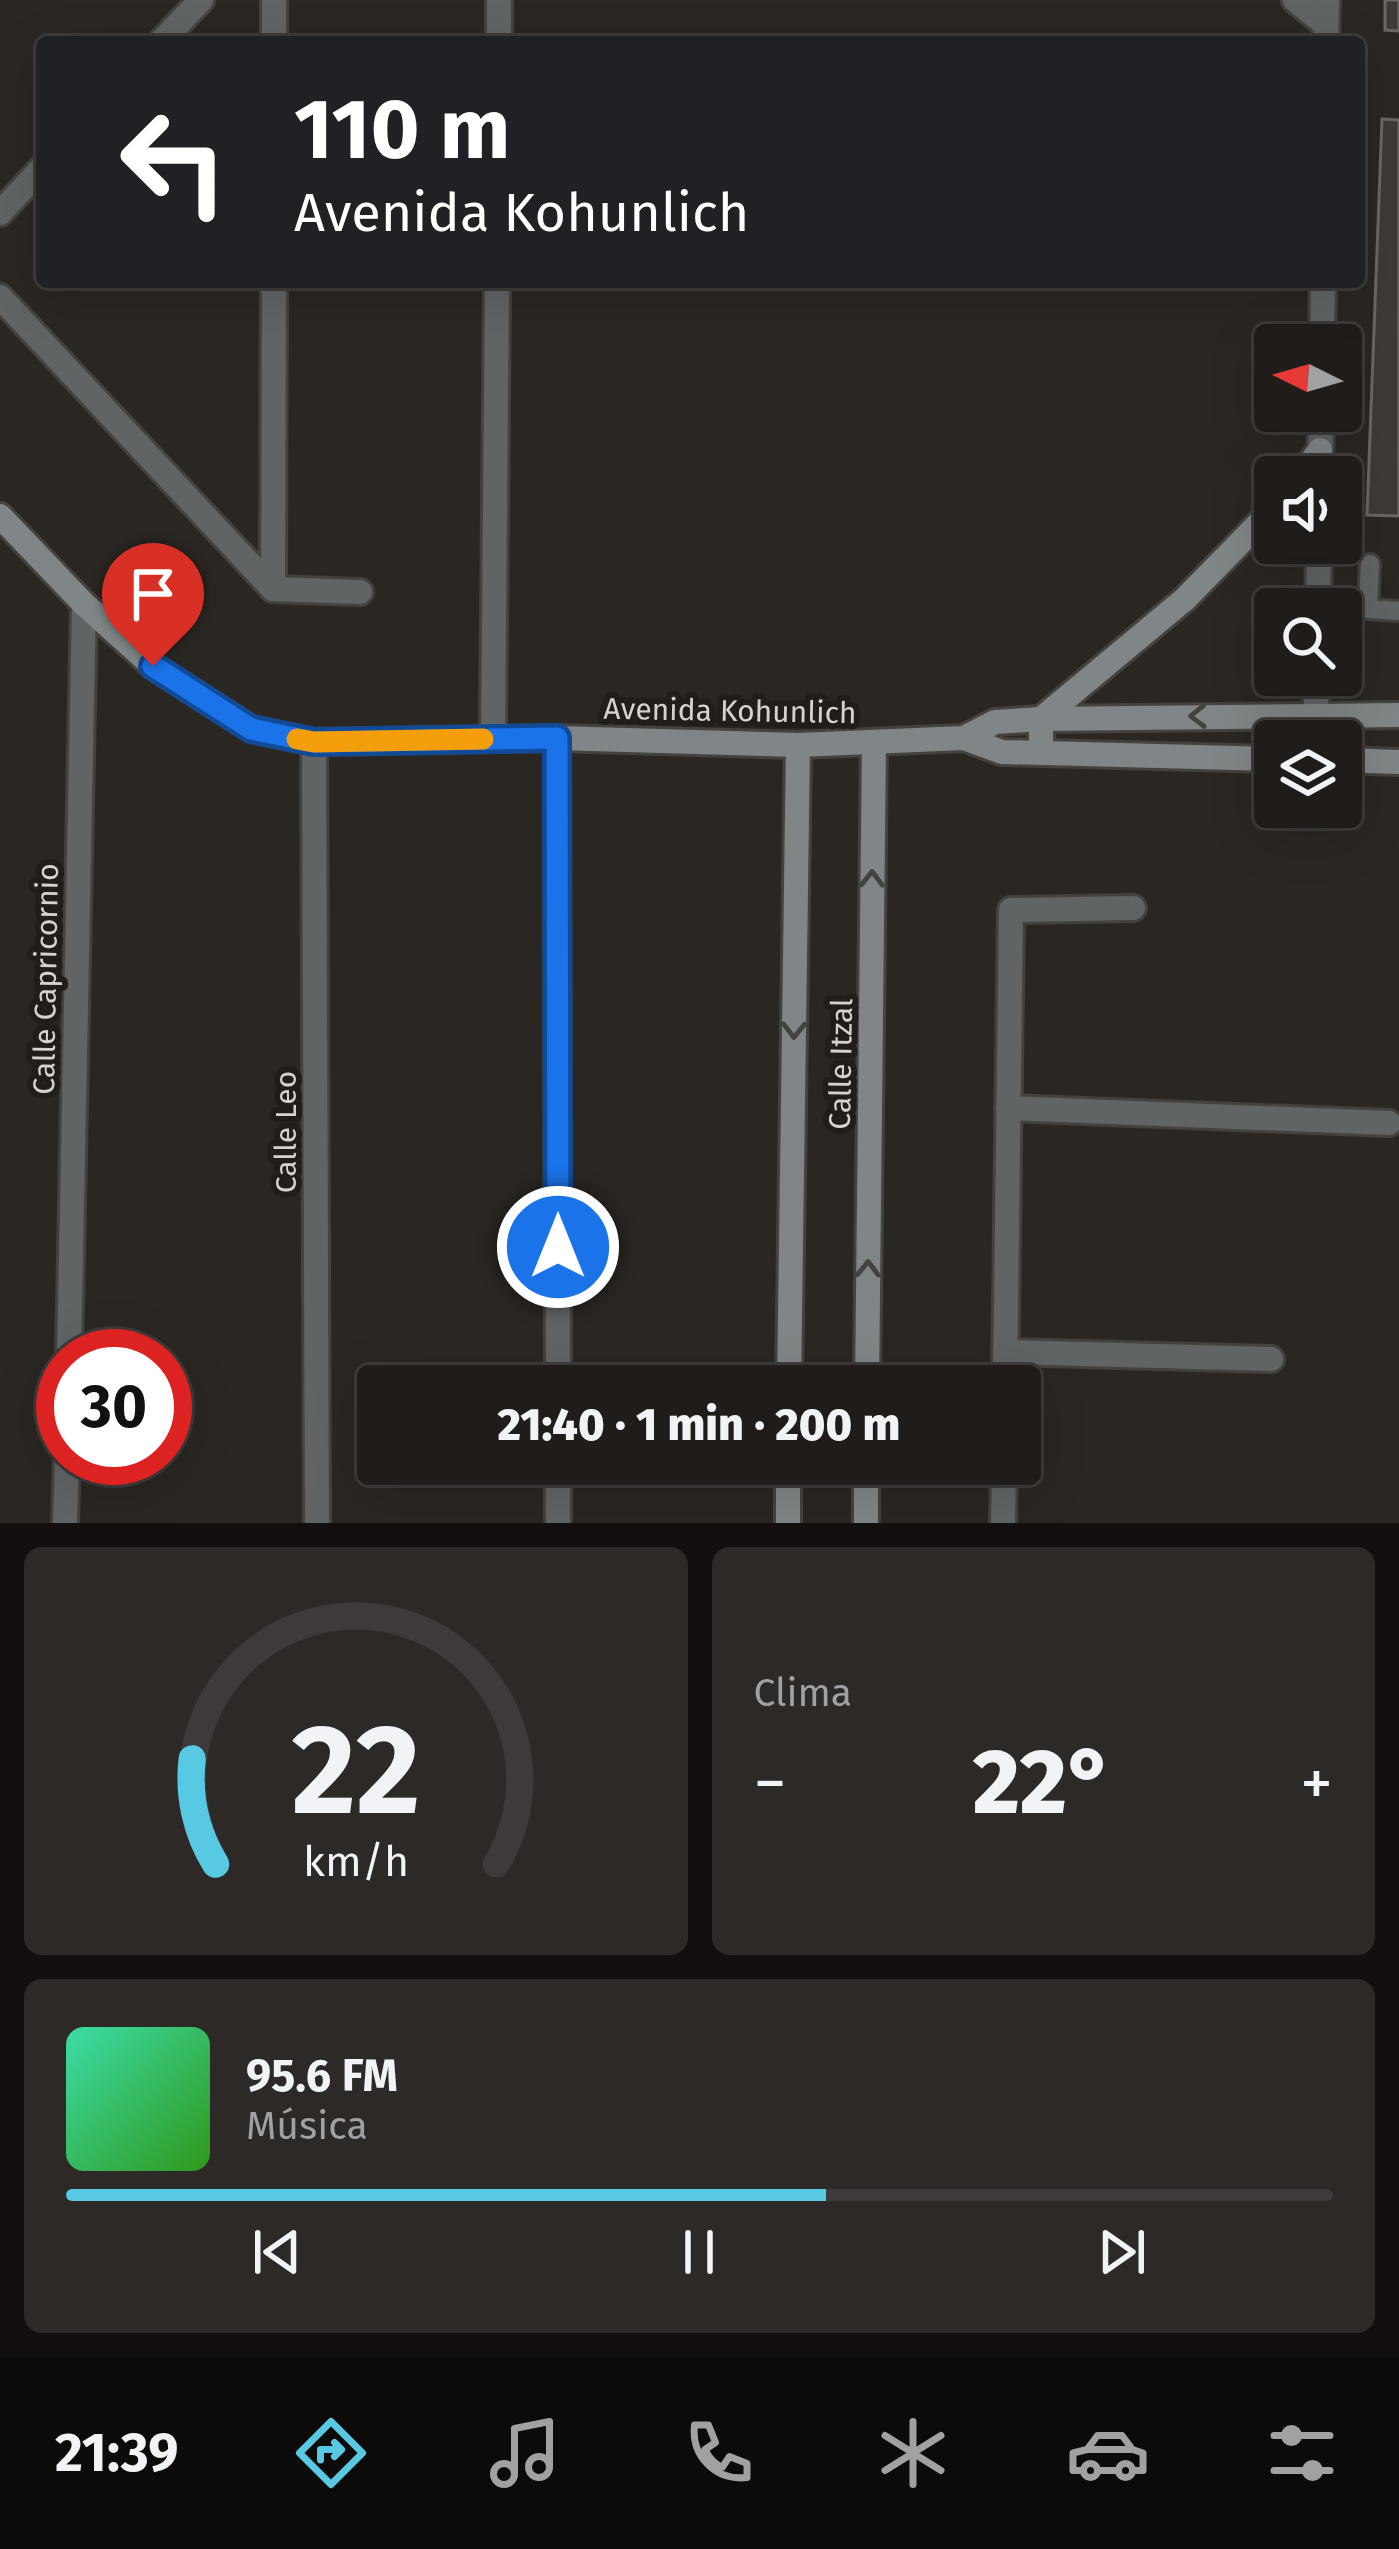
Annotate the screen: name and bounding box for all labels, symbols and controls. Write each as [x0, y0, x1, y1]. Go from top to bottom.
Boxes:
text: 110 m [294, 79, 510, 180]
icon: left [96, 84, 252, 240]
text: Avenida Kohunlich [294, 181, 749, 245]
north arrow [1254, 324, 1362, 432]
map controls [1254, 324, 1362, 828]
button: sound [1254, 456, 1362, 564]
pin [102, 543, 204, 666]
icon: arrive [120, 561, 186, 627]
button: search [1254, 588, 1362, 696]
street label: Avenida Kohunlich [603, 691, 857, 731]
one-way arrow [1188, 703, 1207, 729]
button: layers [1254, 720, 1362, 828]
street label: Calle Capricornio [26, 863, 66, 1095]
one-way arrow [859, 869, 885, 888]
street label: Calle Itzal [822, 998, 860, 1130]
one-way arrow [781, 1022, 807, 1040]
street label: Calle Leo [268, 1071, 304, 1193]
position arrow [495, 1184, 621, 1310]
one-way arrow [855, 1259, 881, 1278]
speed limit sign: 30 [36, 1329, 192, 1485]
text: 21:40 · 1 min · 200 m [498, 1398, 900, 1452]
text: Clima [754, 1670, 852, 1716]
text: 22 [291, 1696, 420, 1846]
text: 22° [973, 1729, 1114, 1837]
text: − [754, 1744, 787, 1823]
text: + [1300, 1744, 1333, 1823]
text: km/h [303, 1836, 409, 1887]
text: 95.6 FM [246, 2049, 398, 2103]
text: Música [246, 2103, 368, 2149]
icon: previous [244, 2219, 310, 2285]
icon: pause [666, 2219, 732, 2285]
icon: next [1089, 2219, 1155, 2285]
icon: directions [289, 2411, 373, 2495]
icon: music [483, 2411, 567, 2495]
icon: phone [677, 2411, 761, 2495]
icon: climate [871, 2411, 955, 2495]
icon: car [1066, 2411, 1150, 2495]
icon: filters [1260, 2411, 1344, 2495]
text: 21:39 [55, 2421, 178, 2485]

